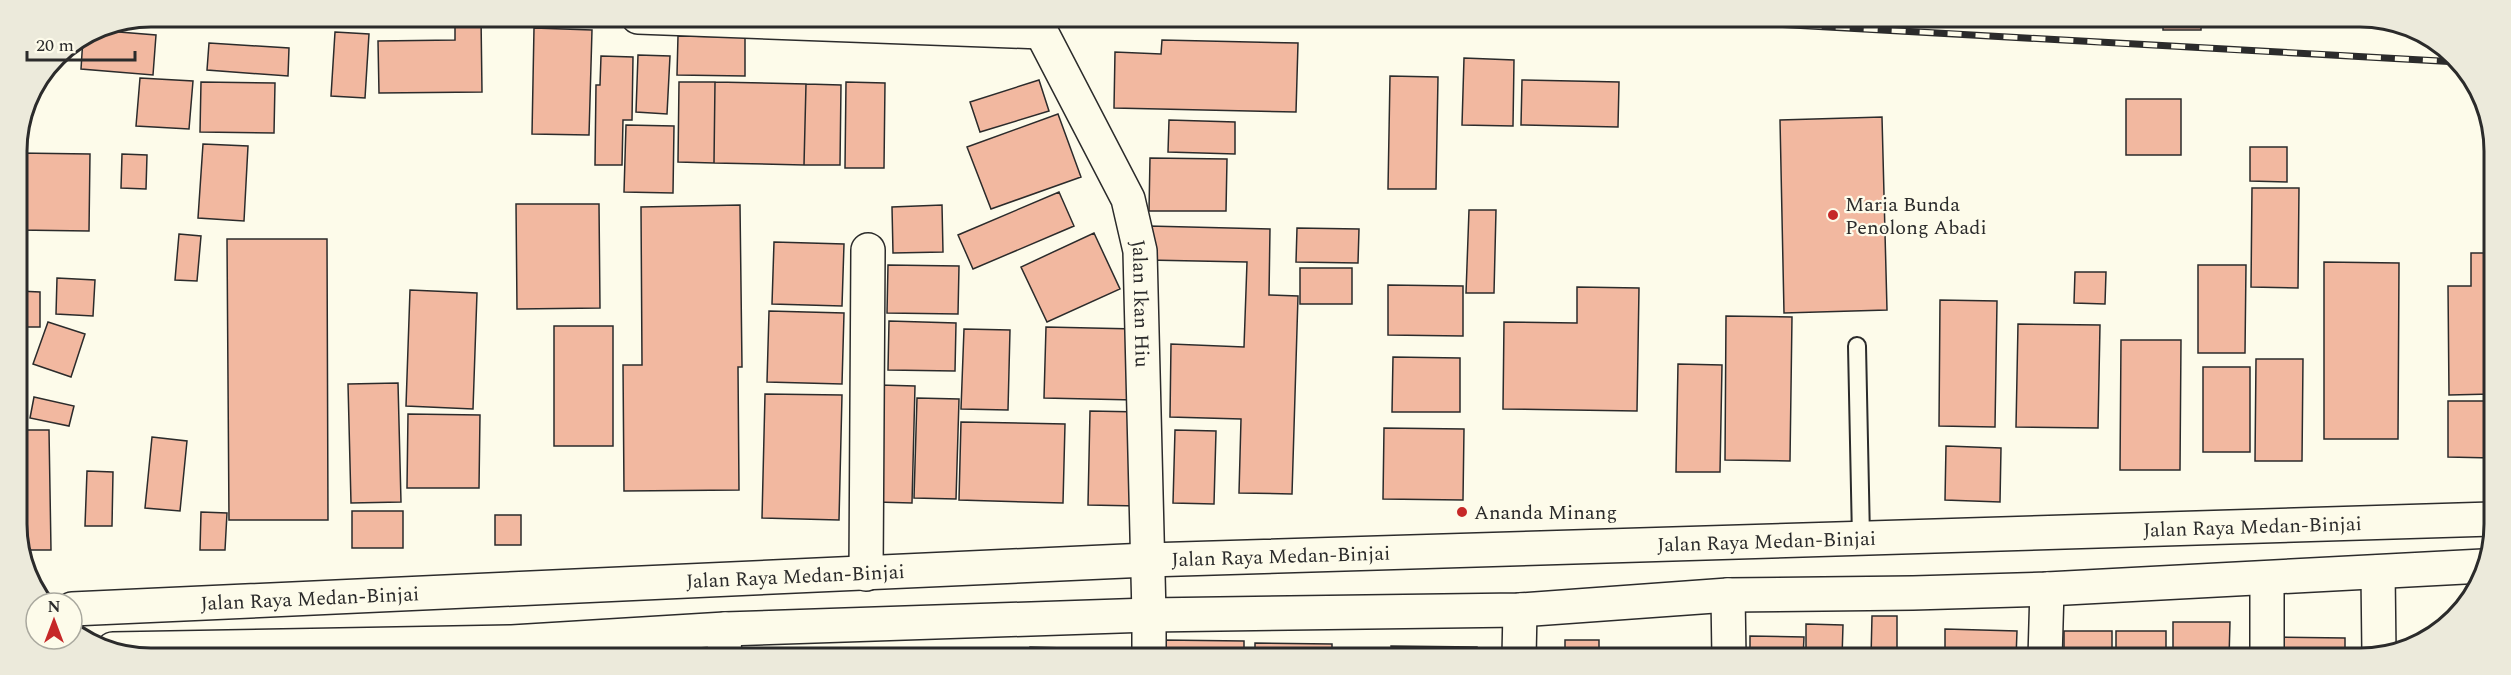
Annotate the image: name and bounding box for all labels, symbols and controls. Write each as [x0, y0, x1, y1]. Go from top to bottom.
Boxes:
scale bar [27, 24, 135, 62]
text: 20 m [36, 32, 74, 59]
place label: Maria Bunda Penolong Abadi [1845, 190, 1987, 243]
marker: Maria Bunda Penolong Abadi [1826, 208, 1840, 222]
street label: Jalan Ikan Hiu [1122, 237, 1157, 368]
place label: Ananda Minang [1474, 498, 1617, 528]
marker: Ananda Minang [1455, 505, 1469, 519]
street label: Jalan Raya Medan-Binjai [2142, 509, 2362, 546]
street label: Jalan Raya Medan-Binjai [1657, 524, 1877, 560]
street label: Jalan Raya Medan-Binjai [1171, 539, 1391, 575]
street label: Jalan Raya Medan-Binjai [685, 557, 905, 597]
street label: Jalan Raya Medan-Binjai [200, 579, 420, 619]
north arrow [24, 591, 84, 651]
text: N [47, 595, 61, 619]

